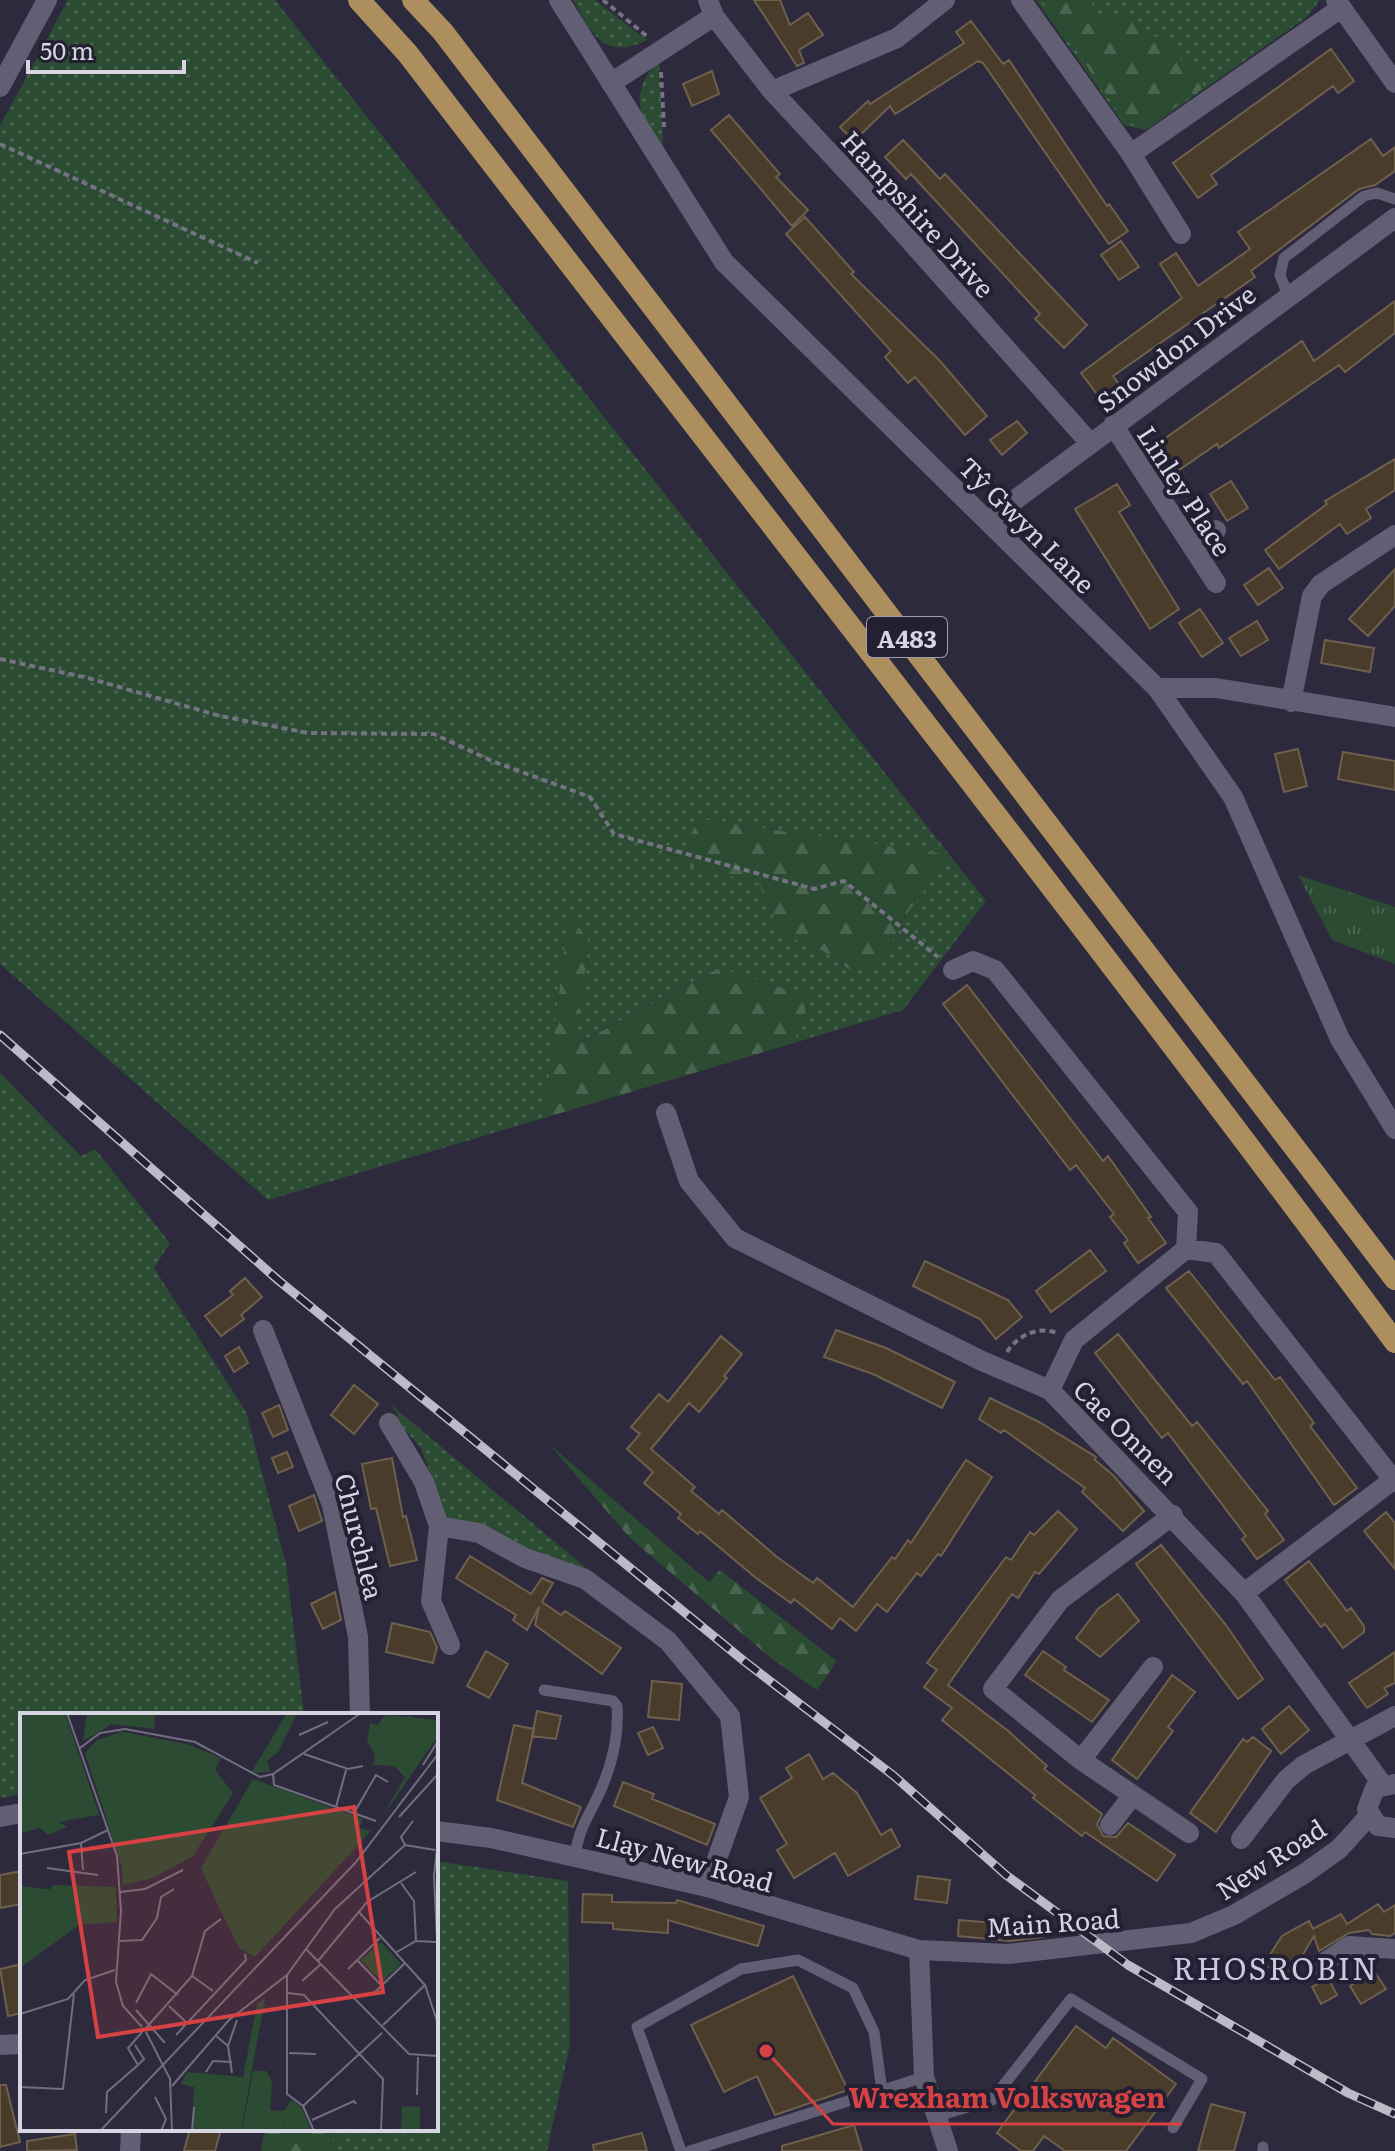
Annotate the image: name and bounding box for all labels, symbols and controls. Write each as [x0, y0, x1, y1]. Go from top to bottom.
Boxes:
scale bar [28, 24, 184, 74]
text: 50 m [40, 32, 94, 67]
street label: Hampshire Drive [833, 121, 1005, 305]
street label: Snowdon Drive [1087, 274, 1263, 420]
street label: Linley Place [1129, 417, 1243, 563]
street label: Tŷ Gwyn Lane [951, 447, 1105, 601]
road number: A483 [867, 617, 947, 657]
street label: Cae Onnen [1066, 1370, 1188, 1492]
street label: Churchlea [326, 1469, 396, 1603]
inset map [20, 1713, 438, 2131]
street label: New Road [1207, 1808, 1333, 1908]
street label: Llay New Road [592, 1816, 778, 1900]
street label: Main Road [985, 1897, 1121, 1945]
district label: RHOSROBIN [1173, 1945, 1379, 1989]
callout: Wrexham Volkswagen [833, 2072, 1182, 2124]
text: Wrexham Volkswagen [849, 2075, 1165, 2117]

